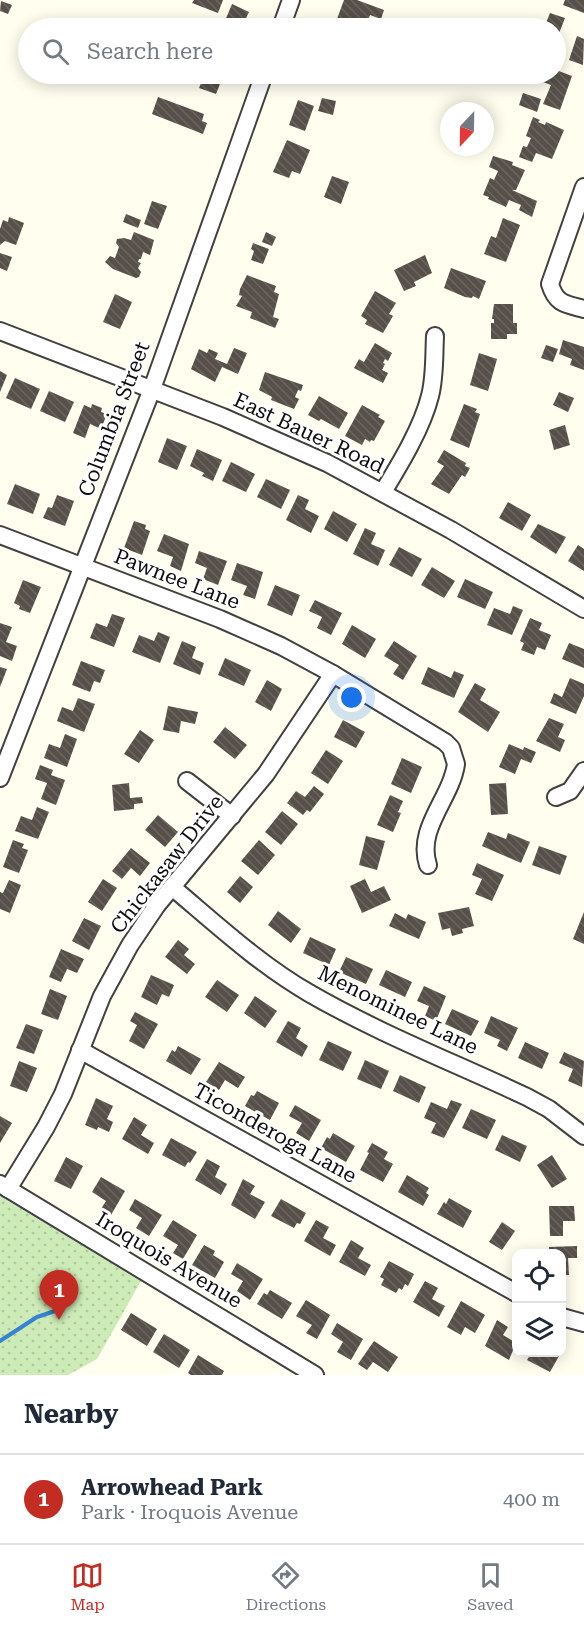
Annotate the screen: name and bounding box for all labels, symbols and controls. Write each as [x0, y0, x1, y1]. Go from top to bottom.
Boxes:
search box [18, 18, 566, 84]
icon: search [39, 35, 72, 68]
text: Search here [87, 39, 213, 64]
north arrow [440, 102, 494, 156]
street label: Columbia Street [73, 338, 155, 500]
street label: East Bauer Road [230, 388, 389, 479]
street label: Pawnee Lane [111, 544, 243, 614]
your location [337, 683, 366, 712]
street label: Chickasaw Drive [105, 790, 229, 938]
street label: Menominee Lane [314, 961, 482, 1059]
street label: Ticonderoga Lane [189, 1078, 361, 1188]
street label: Iroquois Avenue [92, 1207, 246, 1313]
map controls [512, 1249, 566, 1357]
button: locate [512, 1249, 566, 1303]
pin: 1 [40, 1270, 78, 1320]
button: layers [512, 1303, 566, 1357]
text: Nearby [24, 1399, 118, 1429]
text: Arrowhead Park [81, 1475, 263, 1500]
text: 1 [38, 1487, 49, 1511]
text: 400 m [503, 1487, 560, 1511]
text: Park · Iroquois Avenue [81, 1500, 298, 1524]
tab: Map [70, 1559, 105, 1614]
tab: Directions [246, 1559, 326, 1614]
tab: Saved [467, 1559, 514, 1614]

